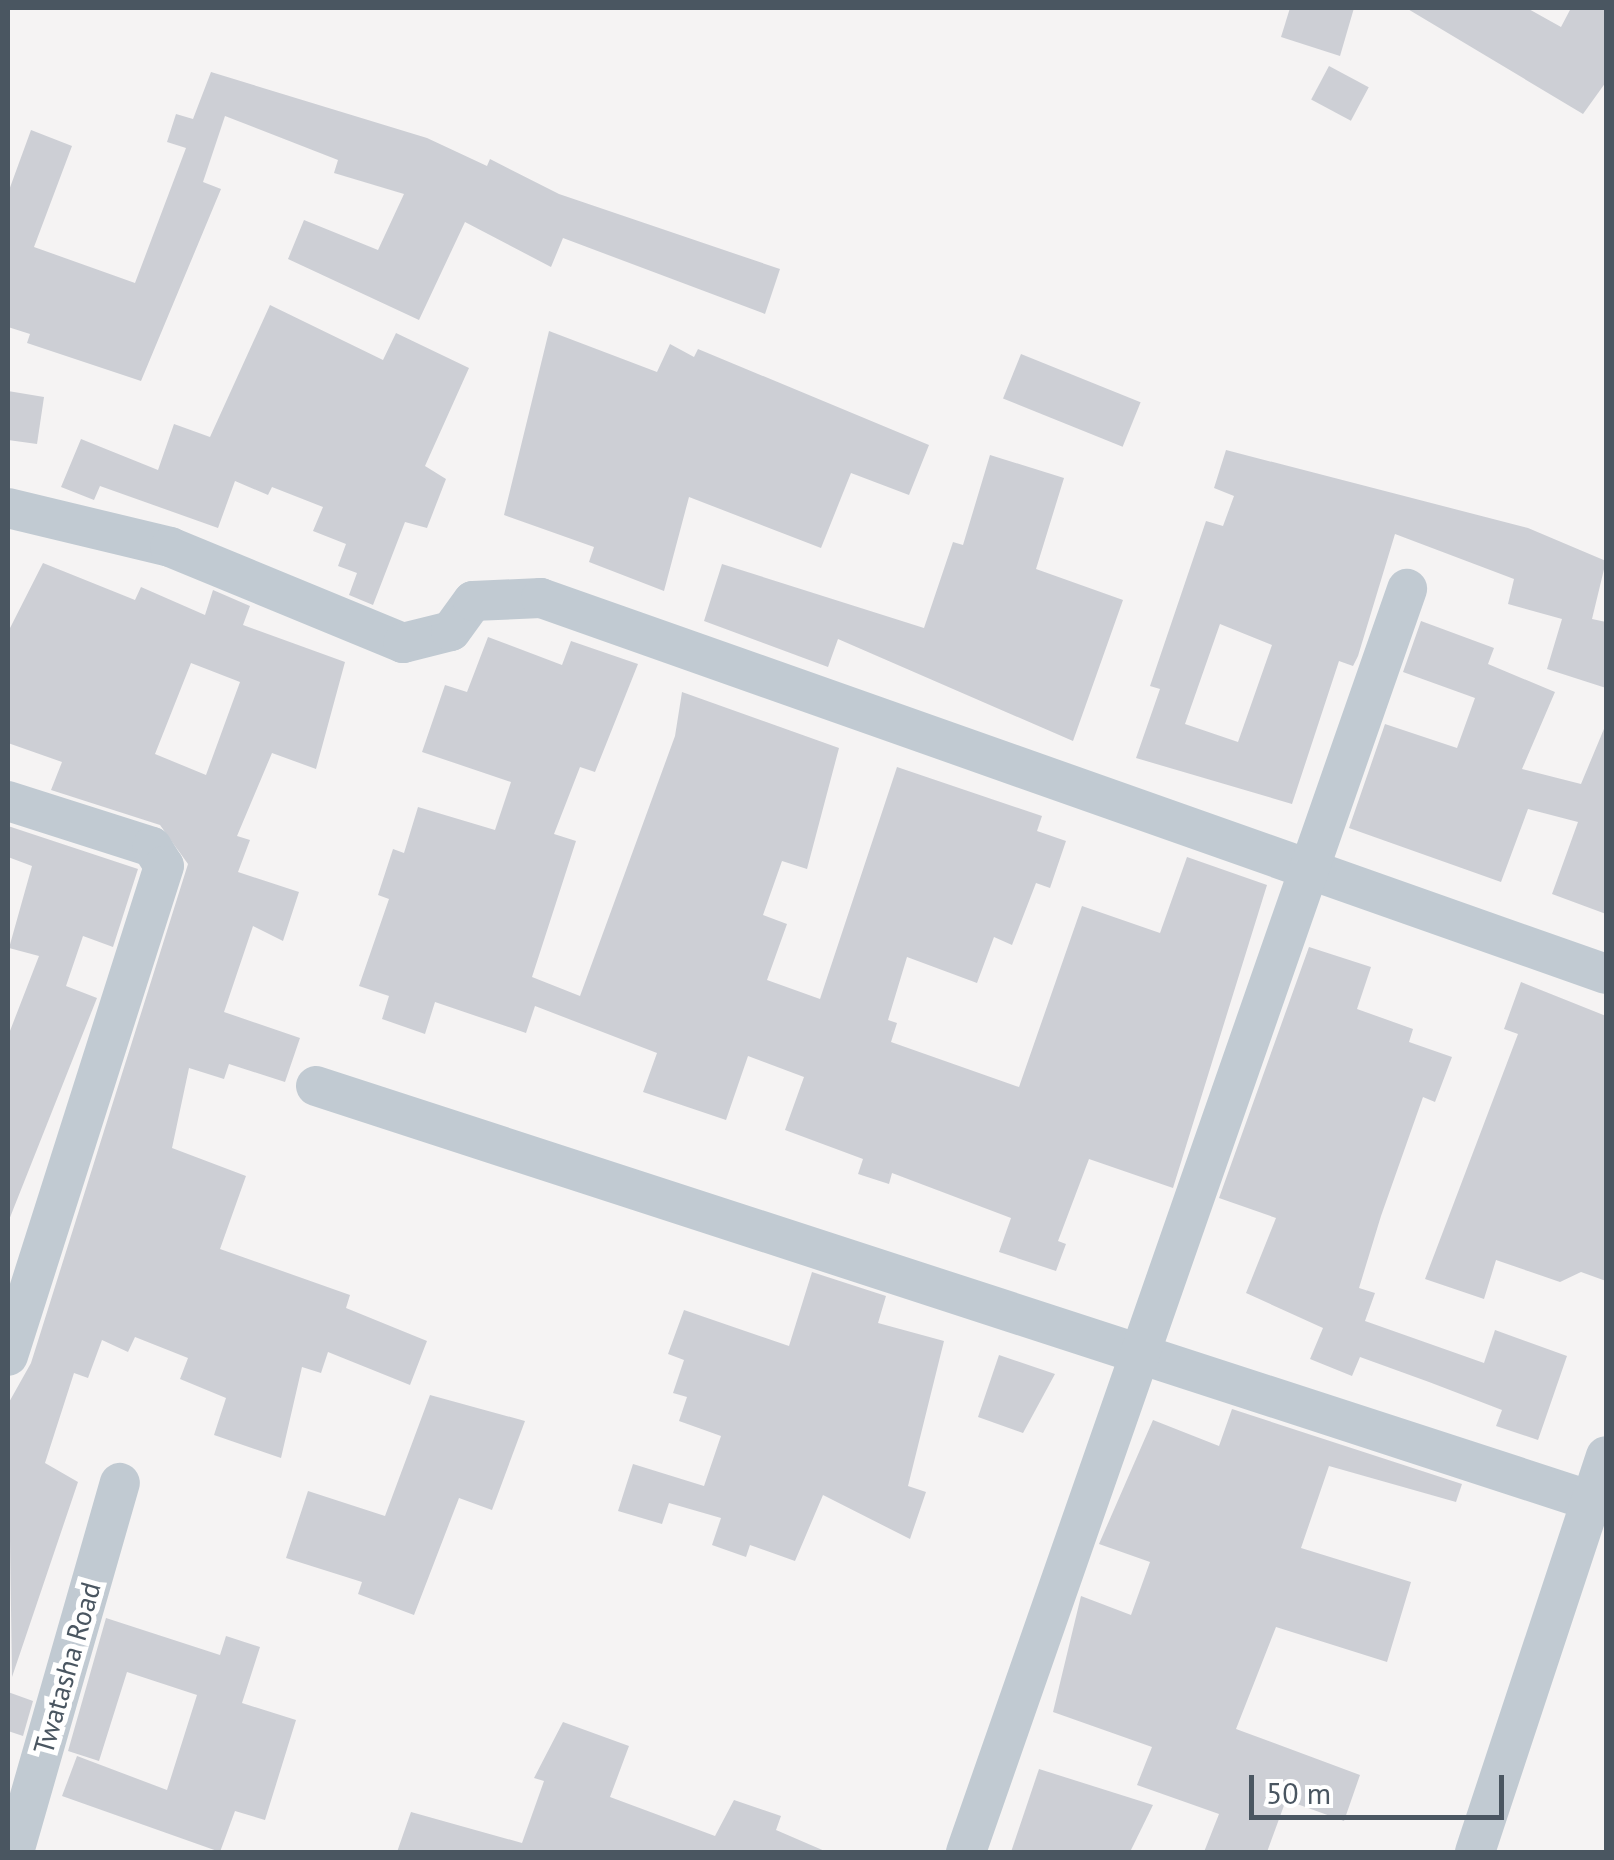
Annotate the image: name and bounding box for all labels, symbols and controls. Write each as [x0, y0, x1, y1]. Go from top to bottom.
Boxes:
street label: Twatasha Road [26, 1578, 108, 1758]
scale bar [1254, 1755, 1509, 1817]
text: 50 m [1266, 1773, 1331, 1812]

